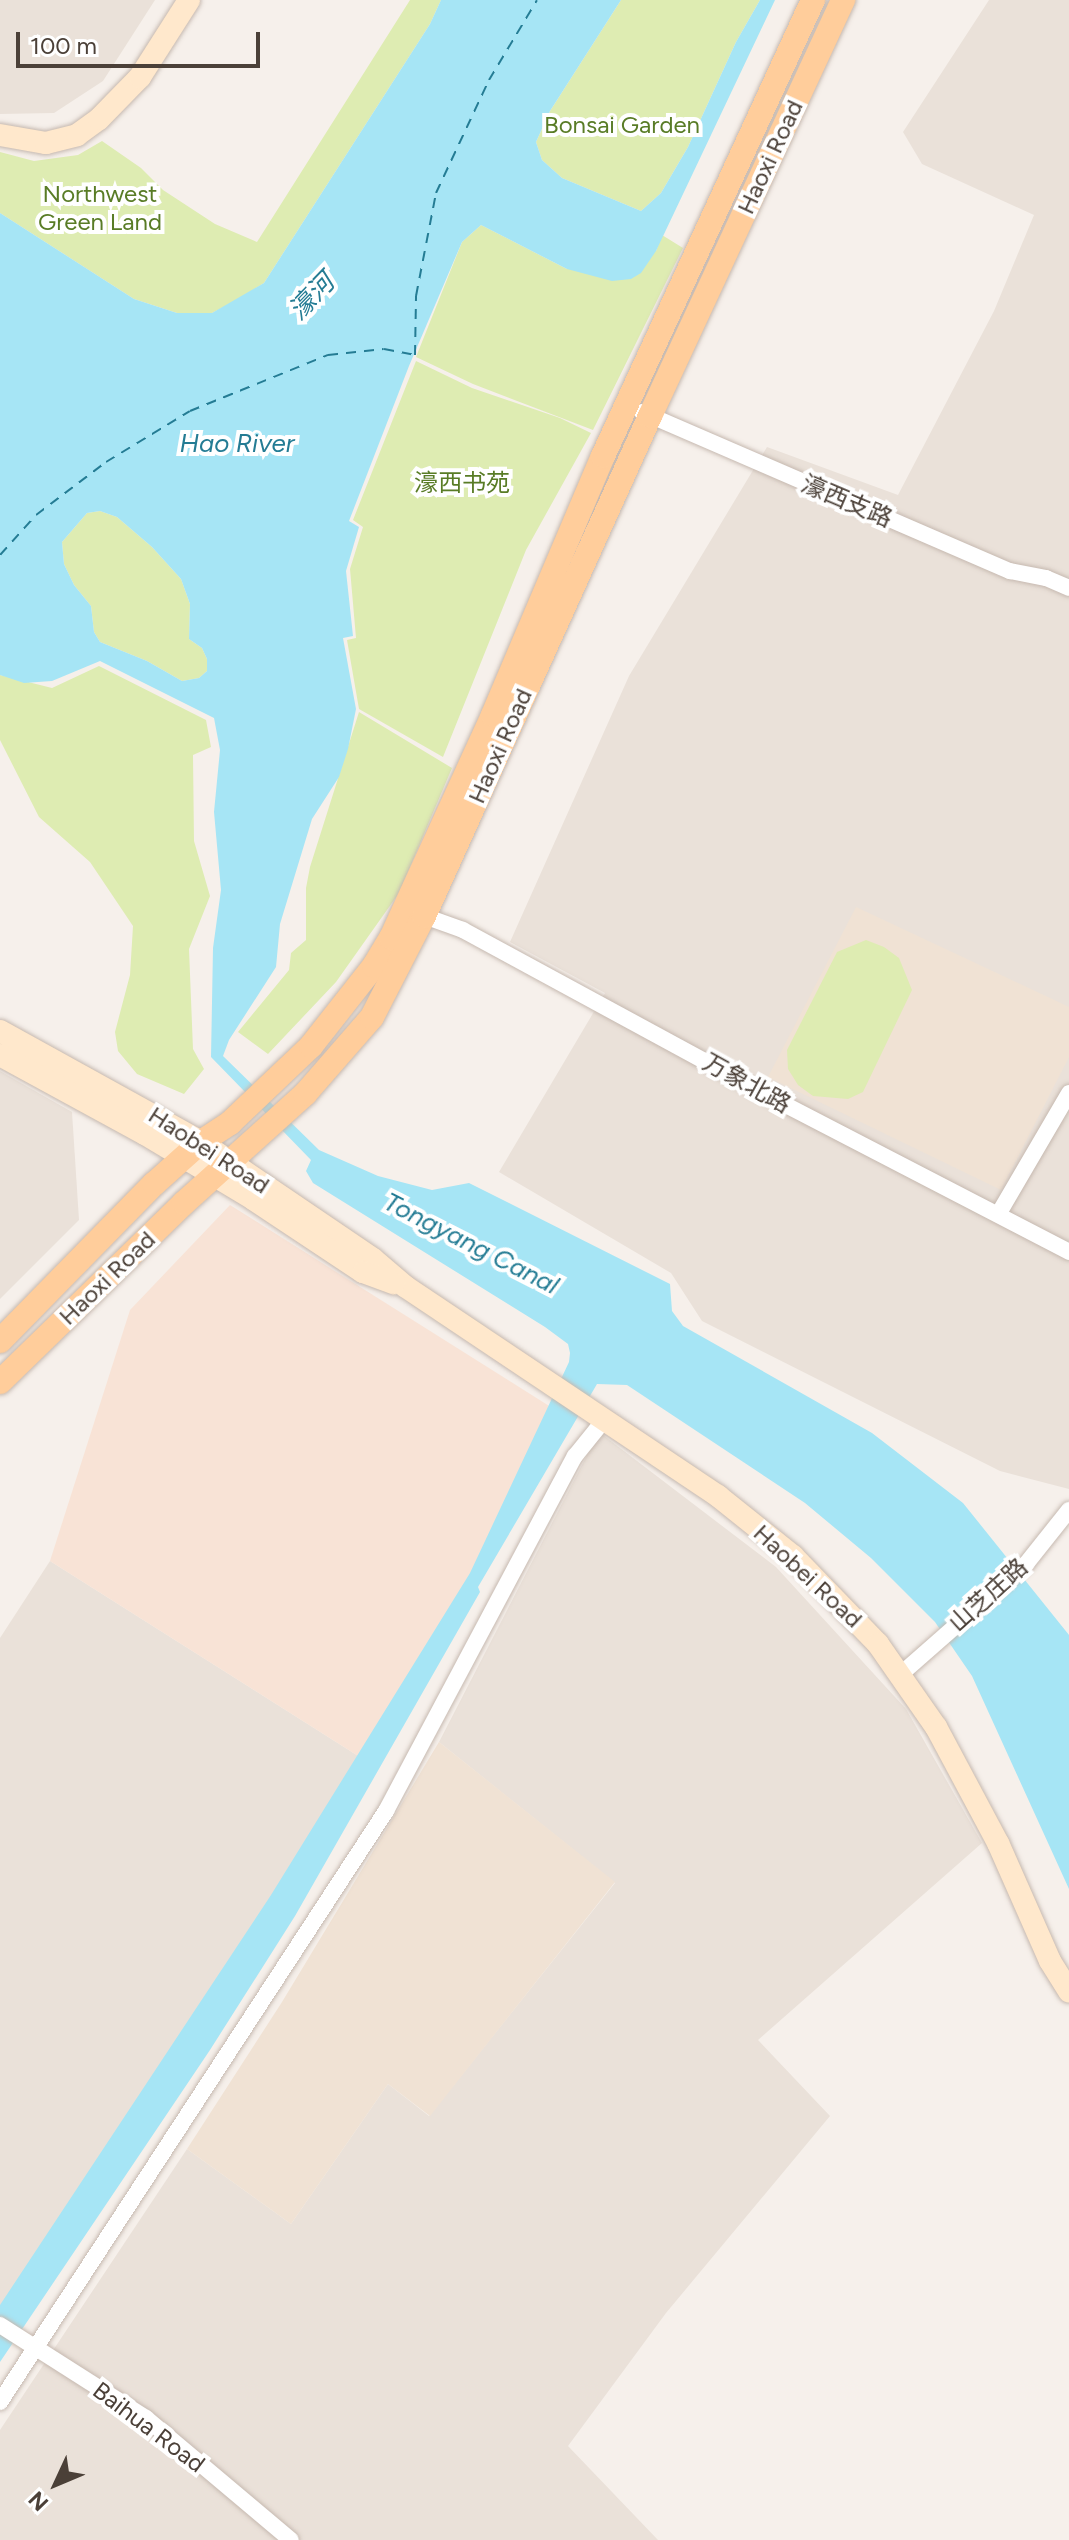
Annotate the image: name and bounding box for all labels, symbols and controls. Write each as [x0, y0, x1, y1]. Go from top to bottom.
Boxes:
scale bar [20, 16, 264, 66]
text: 100 m [30, 31, 97, 60]
street label: Haoxi Road [731, 96, 809, 218]
park label: Bonsai Garden [544, 111, 700, 139]
park label: Northwest Green Land [38, 180, 162, 236]
water label: 濠河 [283, 267, 341, 327]
water label: Hao River [180, 428, 294, 460]
park label: 濠西书苑 [414, 469, 510, 497]
street label: 濠西支路 [797, 469, 897, 533]
street label: Haoxi Road [462, 684, 538, 808]
street label: 万象北路 [698, 1047, 796, 1119]
street label: Haobei Road [143, 1100, 275, 1200]
water label: Tongyang Canal [378, 1187, 564, 1301]
street label: Haoxi Road [53, 1225, 161, 1331]
street label: Haobei Road [748, 1518, 868, 1634]
street label: 山芝庄路 [943, 1552, 1033, 1638]
street label: Baihua Road [87, 2376, 211, 2478]
north arrow [16, 2444, 96, 2524]
text: N [23, 2486, 54, 2517]

